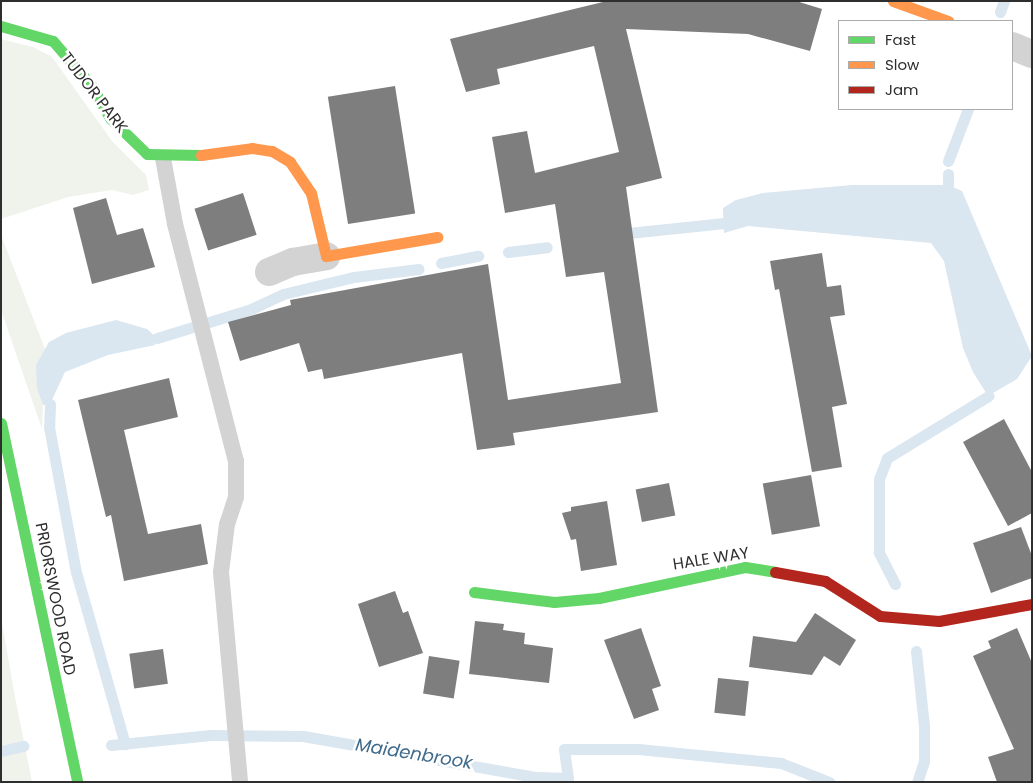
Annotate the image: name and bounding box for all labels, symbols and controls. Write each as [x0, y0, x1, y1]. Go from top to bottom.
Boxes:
legend [838, 20, 1013, 110]
text: Fast [885, 29, 916, 50]
street label: TUDOR PARK [57, 49, 131, 137]
text: Slow [885, 54, 919, 75]
text: Jam [885, 79, 919, 100]
street label: PRIORSWOOD ROAD [31, 521, 79, 677]
street label: HALE WAY [671, 543, 751, 575]
water label: Maidenbrook [354, 734, 474, 774]

